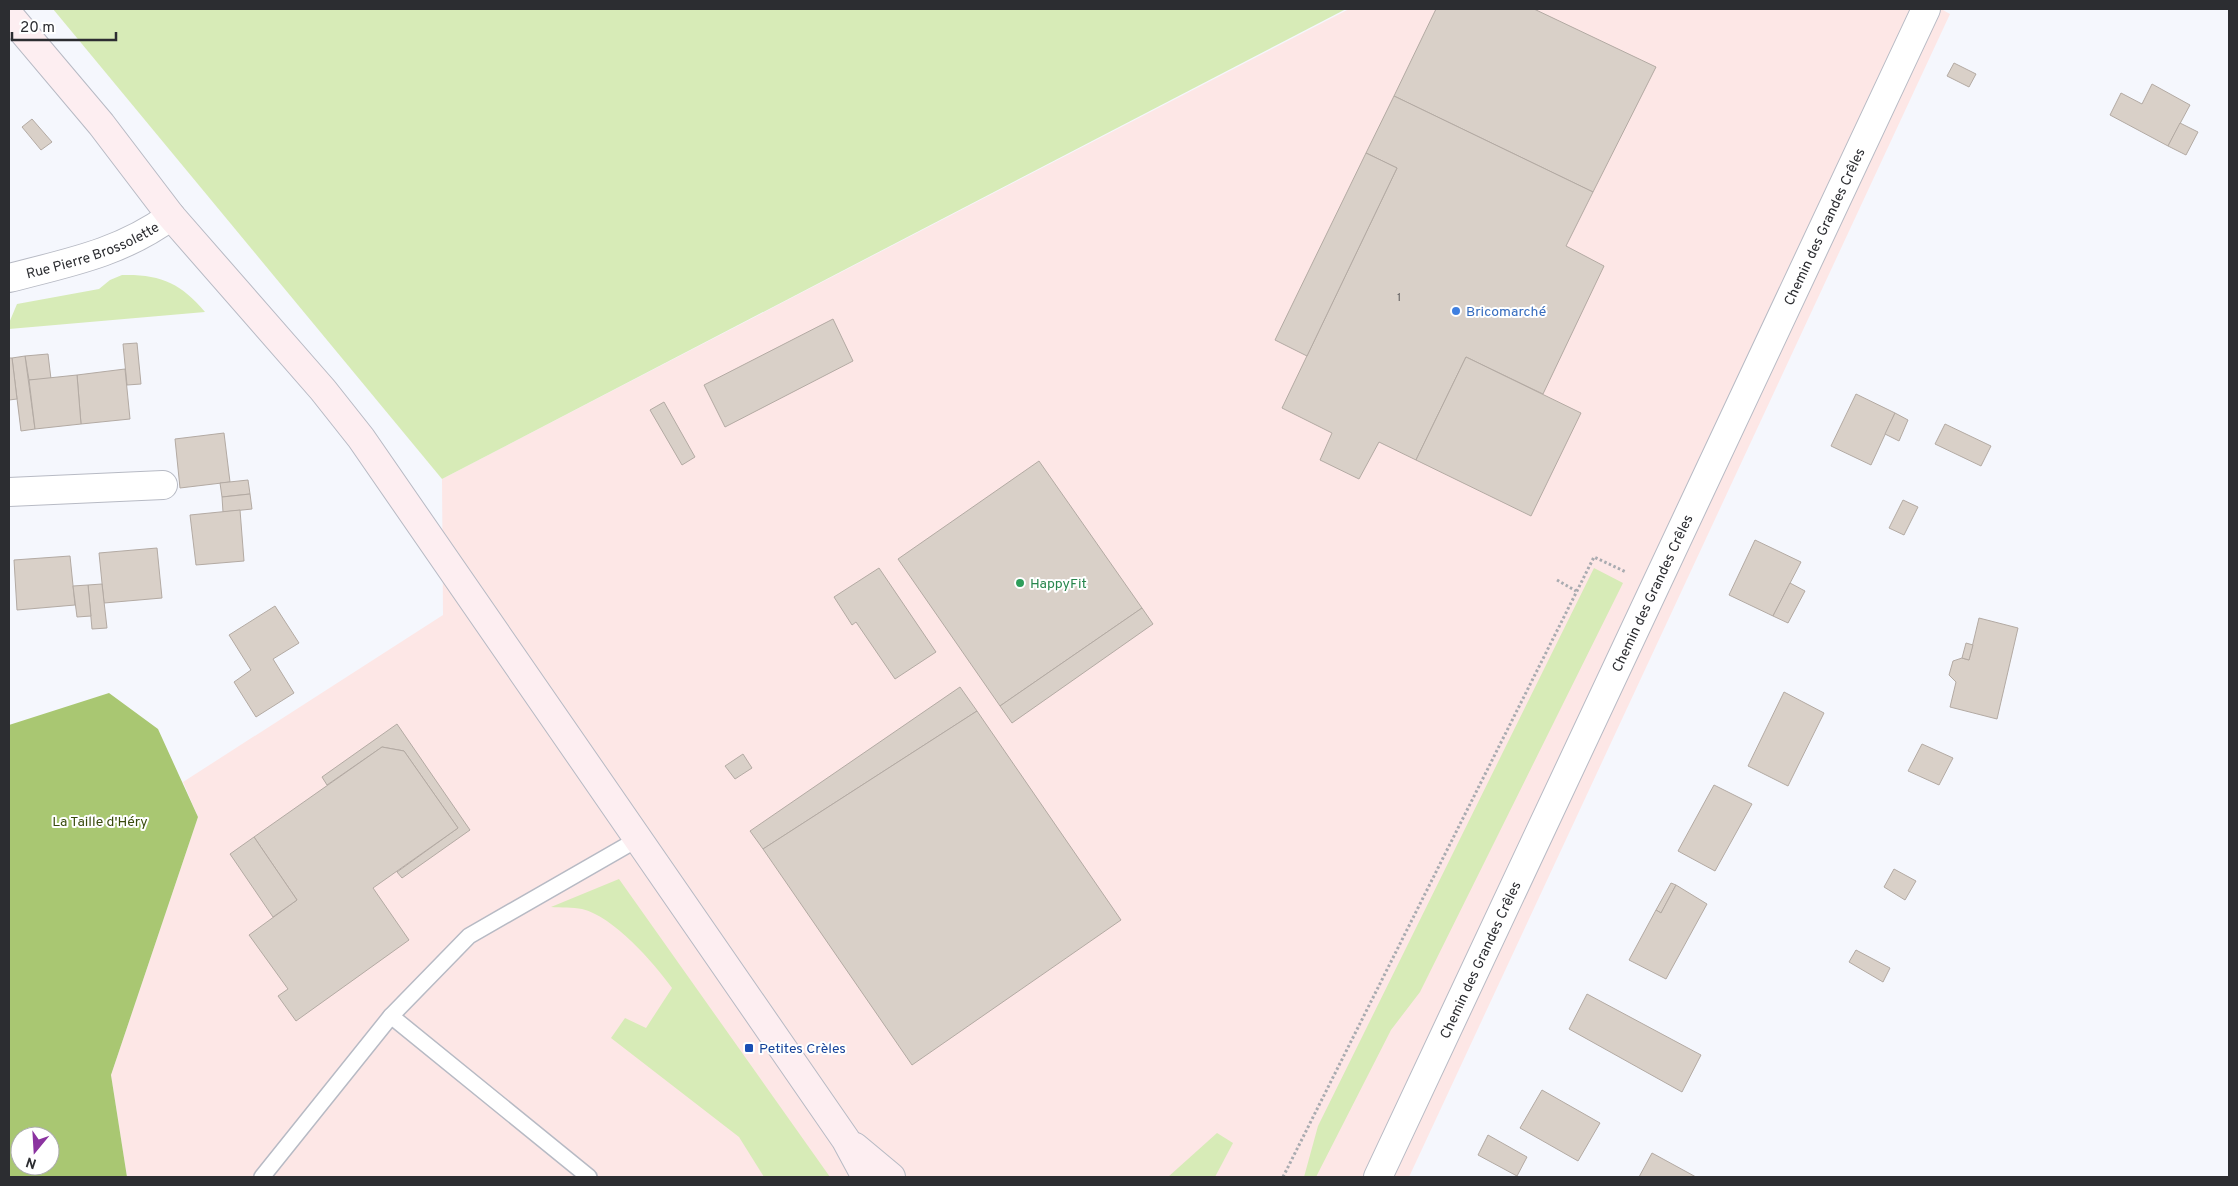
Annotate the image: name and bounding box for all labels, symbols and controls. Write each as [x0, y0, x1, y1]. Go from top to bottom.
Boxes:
scale bar [12, 10, 116, 42]
text: 20 m [20, 19, 55, 38]
street label: Chemin des Grandes Crêles [1781, 146, 1870, 309]
street label: Rue Pierre Brossolette [25, 219, 163, 283]
house number: 1 [1397, 291, 1401, 305]
place label: Bricomarché [1466, 304, 1546, 321]
marker: Bricomarché [1450, 305, 1462, 317]
street label: Chemin des Grandes Crêles [1609, 512, 1698, 675]
place label: HappyFit [1030, 576, 1087, 593]
marker: HappyFit [1014, 577, 1026, 589]
park label: La Taille d'Héry [52, 814, 148, 831]
street label: Chemin des Grandes Crêles [1437, 879, 1526, 1042]
place label: Petites Crèles [759, 1041, 846, 1058]
marker: Petites Crèles [743, 1042, 755, 1054]
north arrow [10, 1126, 60, 1176]
text: N [24, 1152, 39, 1172]

